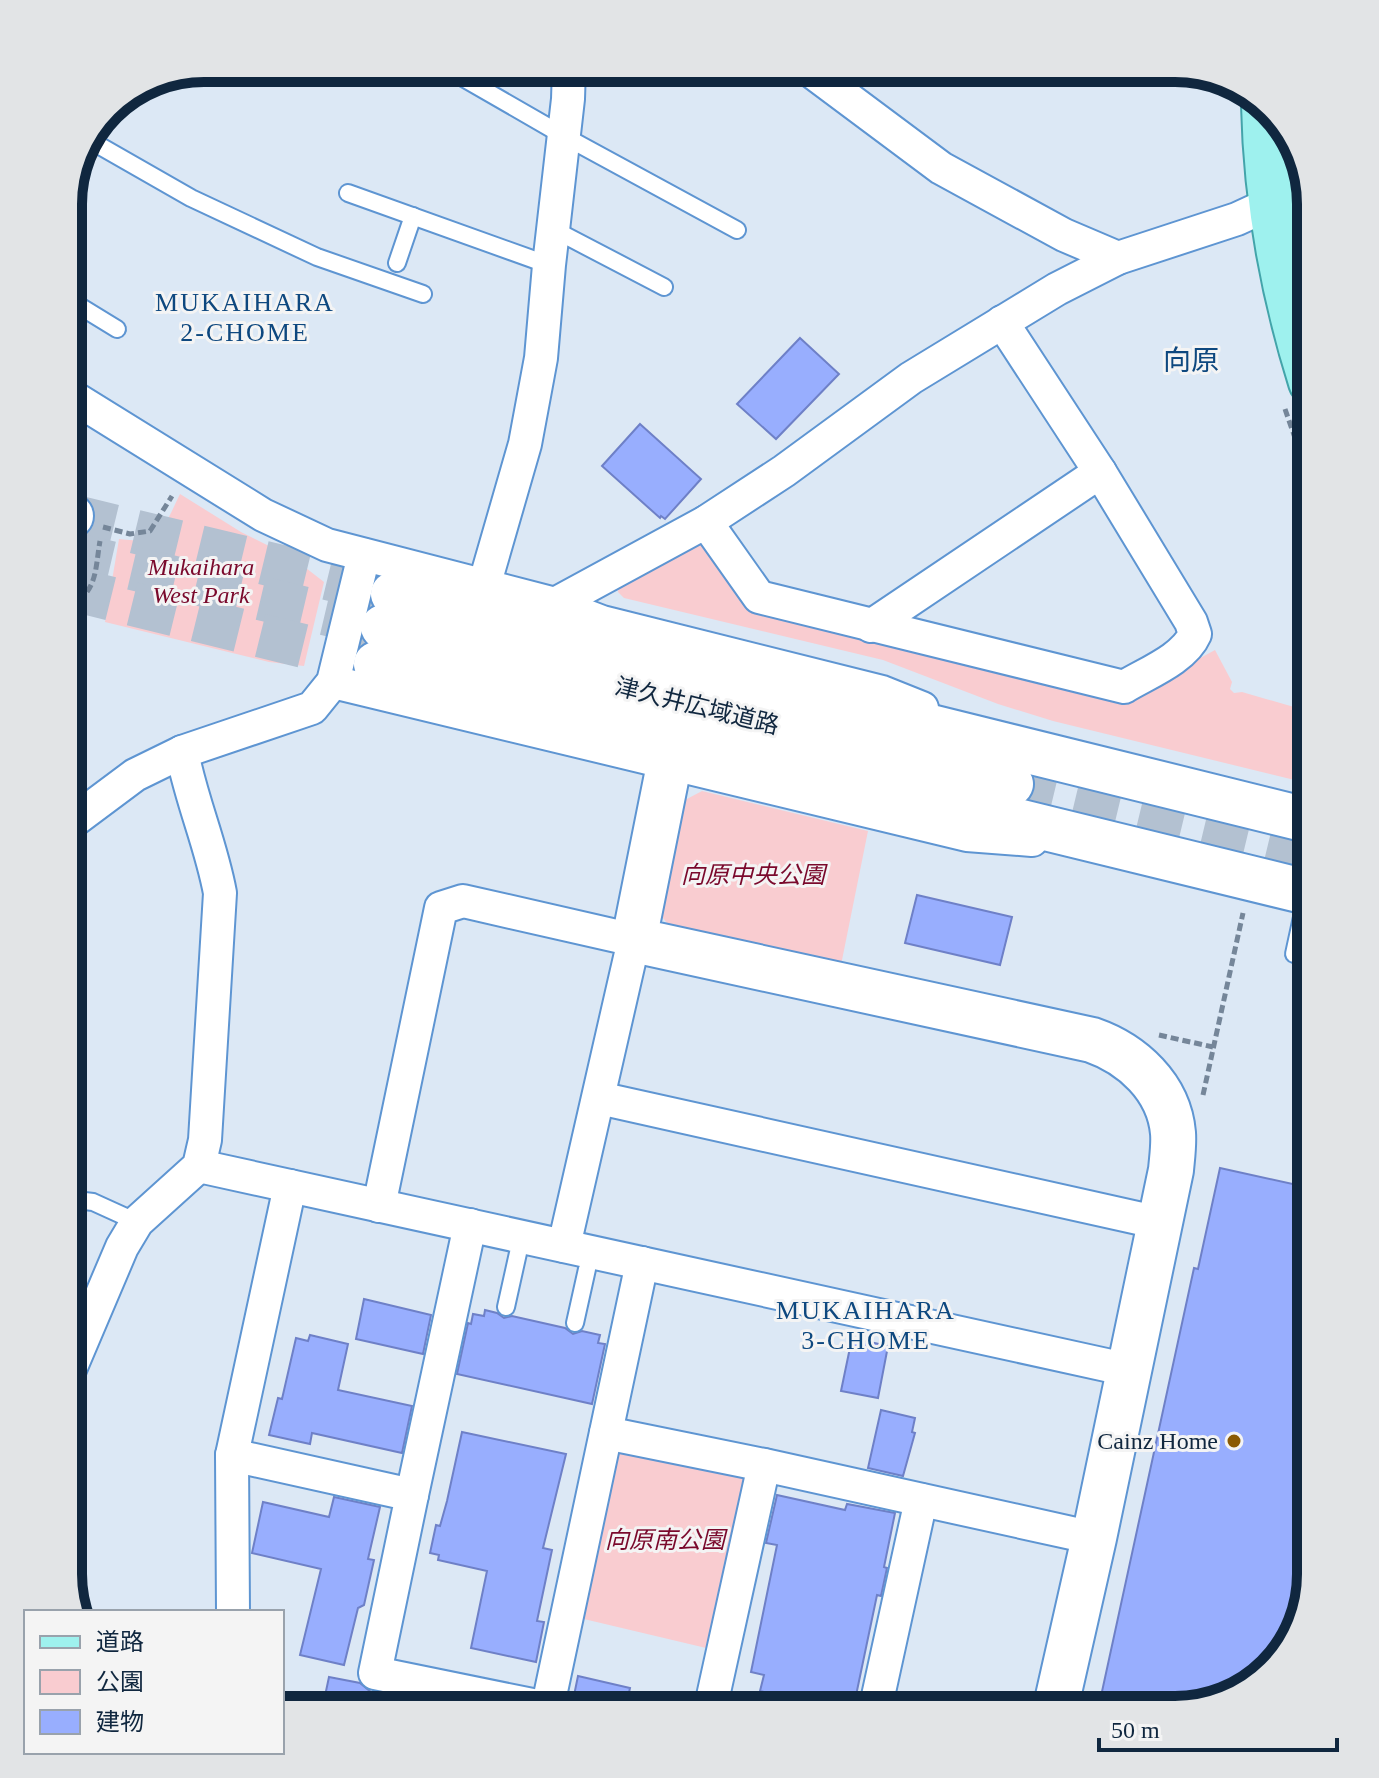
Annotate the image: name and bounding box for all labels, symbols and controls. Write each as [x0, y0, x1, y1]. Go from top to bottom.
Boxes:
district label: MUKAIHARA 2-CHOME [155, 288, 335, 347]
district label: 向原 [1163, 345, 1219, 376]
park label: Mukaihara West Park [147, 554, 254, 608]
street label: 津久井広域道路 [612, 673, 782, 739]
park label: 向原中央公園 [681, 862, 828, 888]
district label: MUKAIHARA 3-CHOME [776, 1296, 956, 1355]
place label: Cainz Home [1097, 1428, 1218, 1454]
marker: Cainz Home [1225, 1432, 1243, 1450]
park label: 向原南公園 [605, 1527, 728, 1553]
legend [24, 1610, 284, 1754]
text: 道路 [96, 1629, 144, 1655]
text: 公園 [96, 1669, 144, 1695]
scale bar [1099, 1702, 1337, 1752]
text: 建物 [96, 1709, 144, 1735]
text: 50 m [1111, 1717, 1160, 1743]

